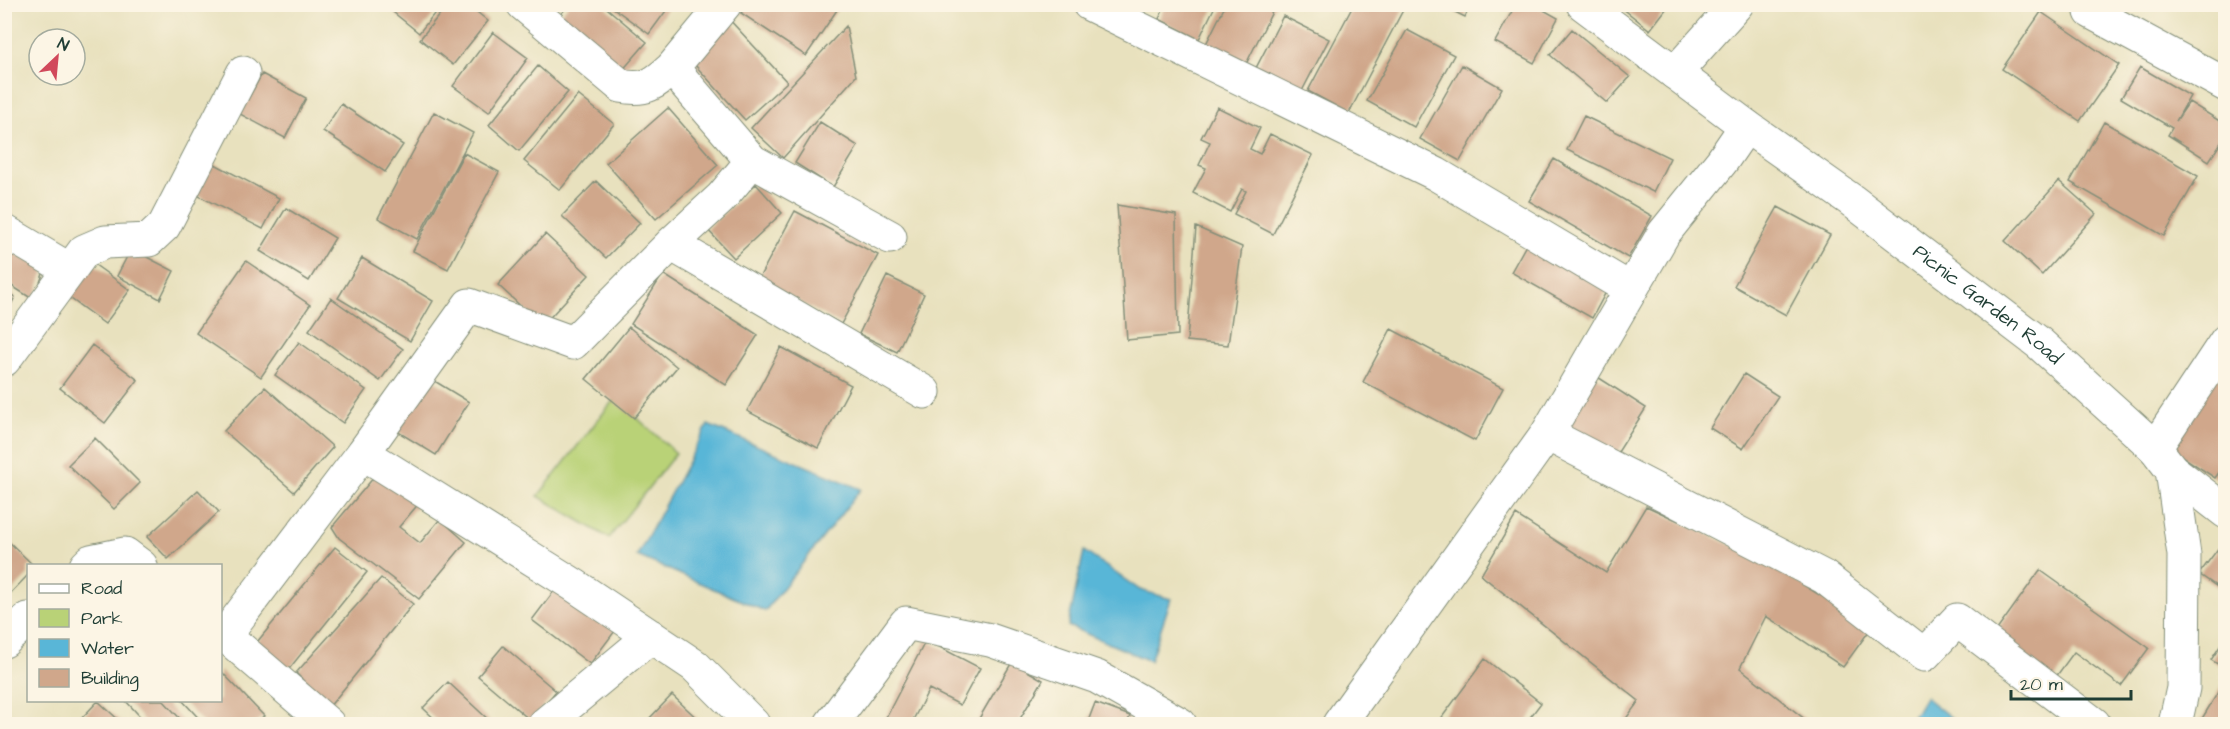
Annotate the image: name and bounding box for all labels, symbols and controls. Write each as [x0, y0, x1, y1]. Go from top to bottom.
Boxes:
north arrow [27, 27, 87, 87]
text: N [54, 32, 72, 57]
street label: Picnic Garden Road [1907, 238, 2068, 371]
legend [27, 564, 222, 702]
text: Road [81, 576, 122, 601]
text: Park [81, 606, 123, 631]
text: Water [81, 636, 134, 661]
scale bar [2011, 663, 2131, 701]
text: Building [81, 666, 139, 692]
text: 20 m [2020, 672, 2063, 697]

